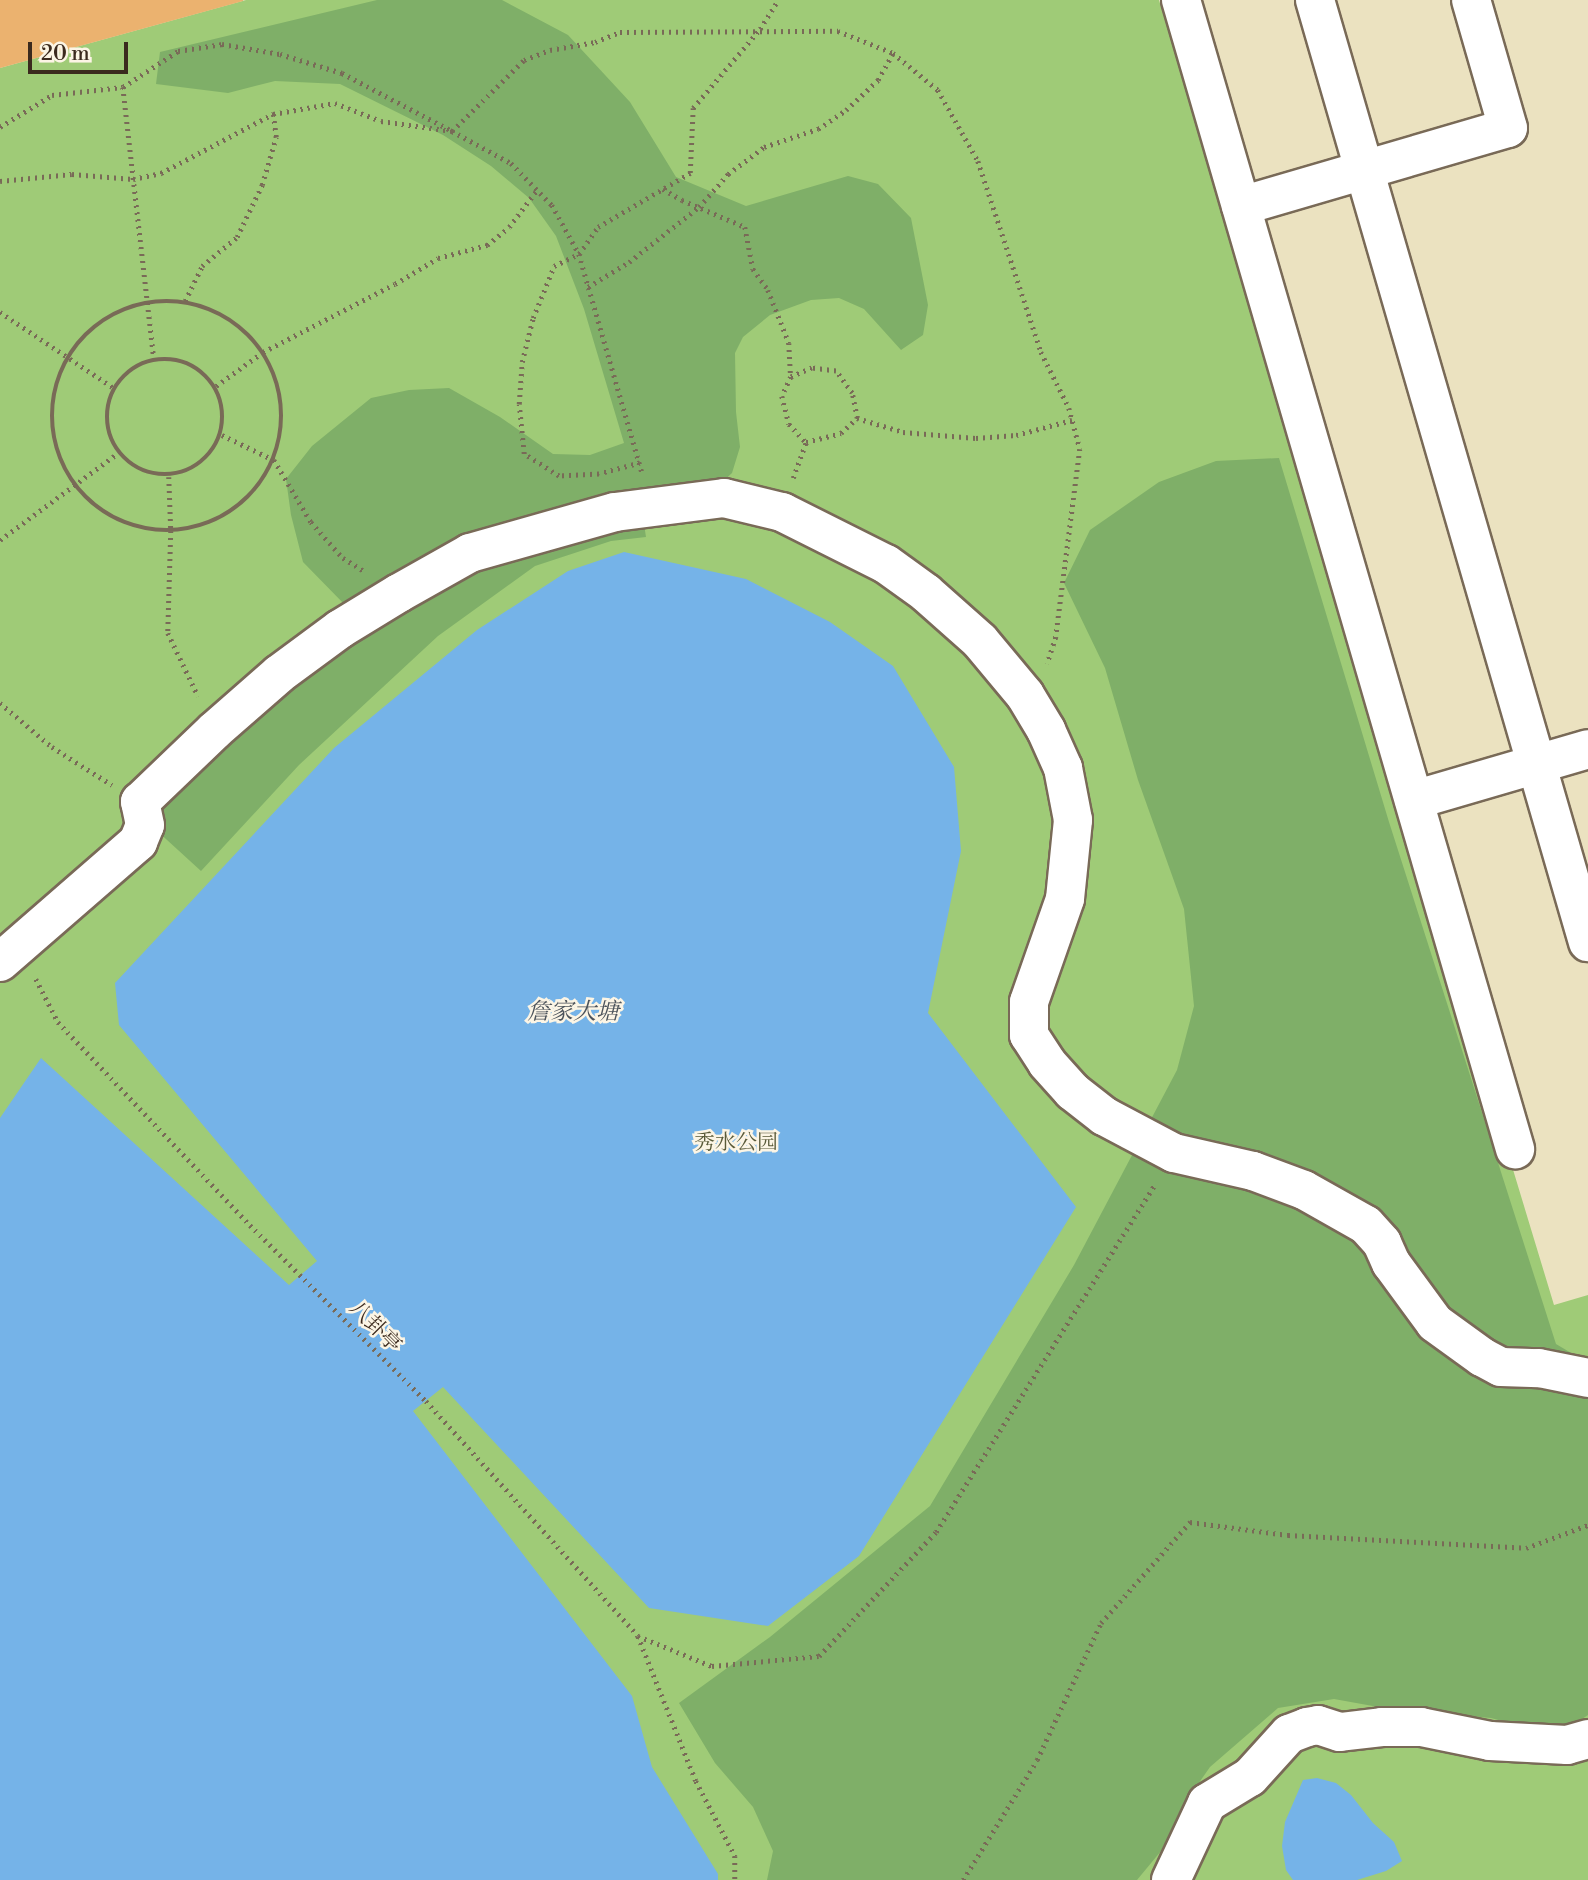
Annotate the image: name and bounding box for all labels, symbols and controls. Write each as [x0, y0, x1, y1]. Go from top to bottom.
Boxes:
scale bar [32, 28, 131, 72]
text: 20 m [41, 41, 90, 67]
water label: 詹家大塘 [527, 998, 619, 1026]
park label: 秀水公园 [694, 1130, 778, 1156]
street label: 八卦亭 [344, 1296, 406, 1358]

